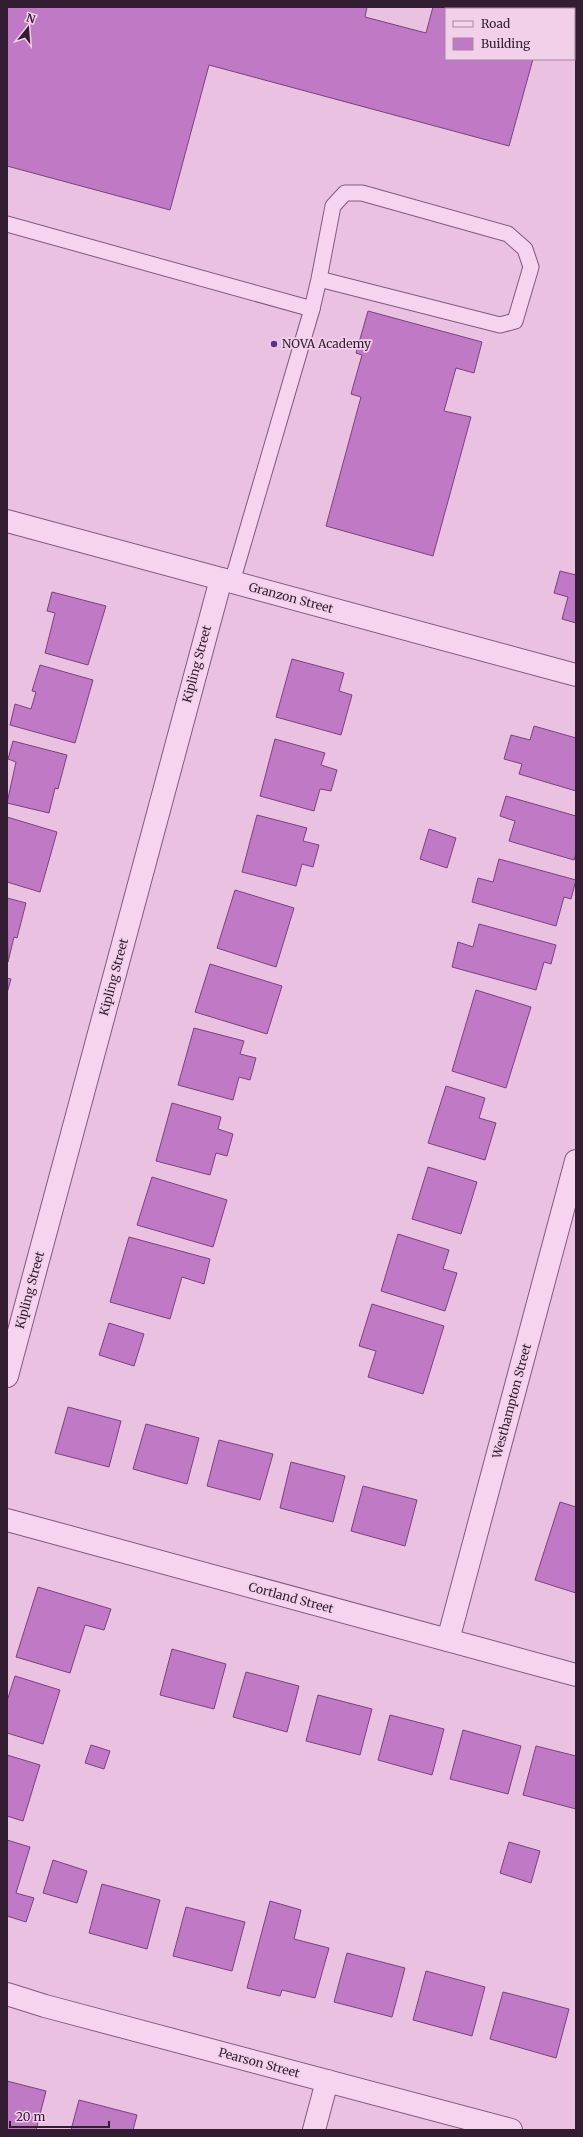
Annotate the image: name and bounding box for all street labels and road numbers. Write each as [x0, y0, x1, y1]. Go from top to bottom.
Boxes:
street label: Granzon Street [247, 579, 335, 616]
street label: Kipling Street [179, 623, 214, 704]
street label: Kipling Street [96, 936, 131, 1017]
street label: Kipling Street [12, 1249, 47, 1330]
street label: Westhampton Street [489, 1341, 534, 1461]
street label: Cortland Street [247, 1579, 336, 1616]
street label: Pearson Street [217, 2044, 302, 2081]

